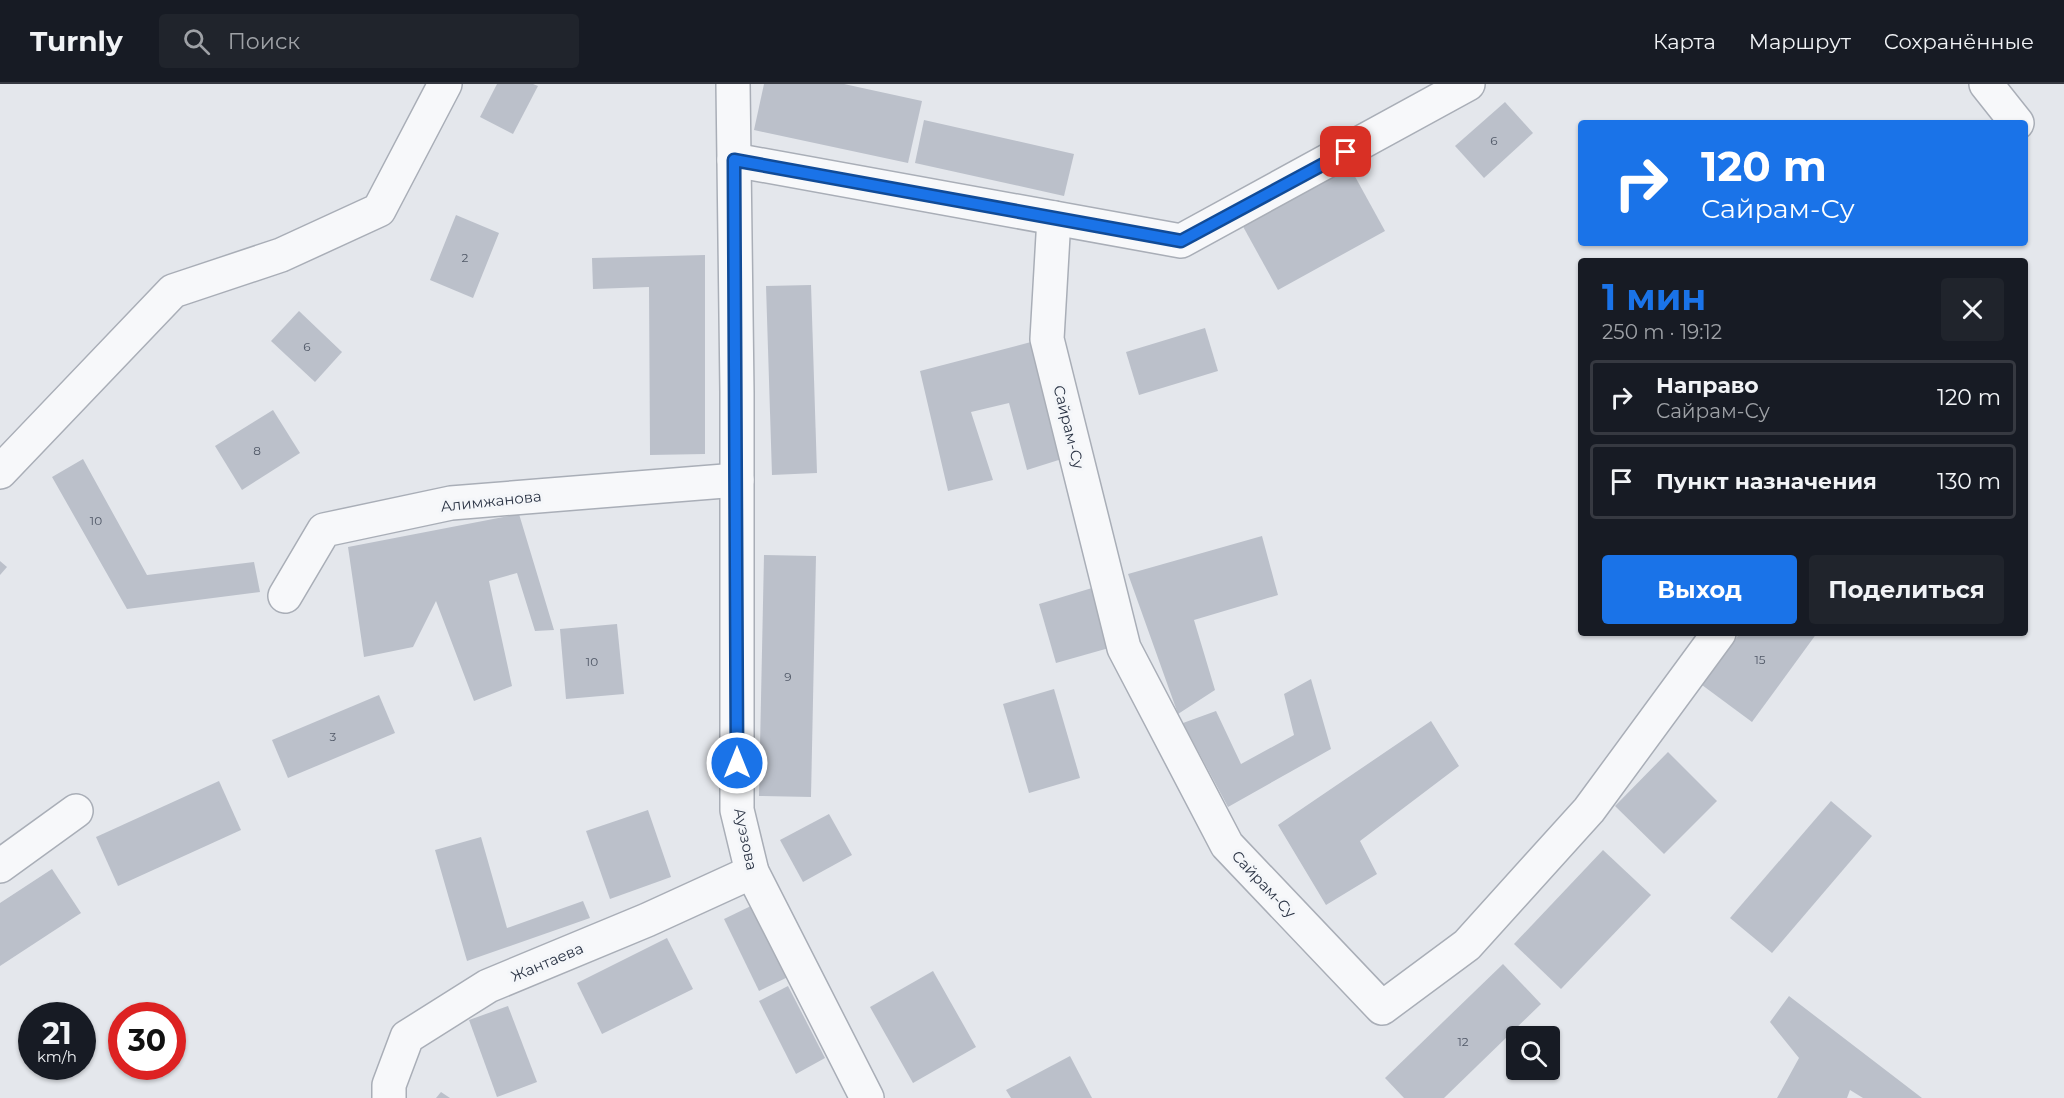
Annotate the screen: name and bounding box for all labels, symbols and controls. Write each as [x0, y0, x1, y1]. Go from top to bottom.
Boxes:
search box [159, 14, 579, 68]
text: Turnly [30, 24, 123, 58]
icon: search [180, 25, 213, 58]
text: Поиск [228, 28, 300, 55]
text: Карта [1653, 29, 1716, 54]
text: Маршрут [1749, 29, 1851, 54]
text: Сохранённые [1884, 29, 2034, 54]
pin [1320, 126, 1371, 177]
house number: 6 [1490, 133, 1498, 148]
icon: arrive [1329, 135, 1362, 168]
text: 120 m [1701, 140, 1827, 192]
icon: right [1602, 144, 1680, 222]
text: Сайрам-Су [1701, 192, 1855, 225]
house number: 2 [462, 250, 469, 265]
text: 1 мин [1602, 275, 1706, 319]
button: close [1941, 278, 2004, 341]
text: 250 m · 19:12 [1602, 320, 1722, 344]
house number: 6 [303, 339, 311, 354]
text: Направо [1656, 372, 1759, 399]
icon: right [1605, 381, 1638, 414]
street label: Сайрам-Су [1049, 383, 1089, 471]
text: 120 m [1937, 384, 2001, 411]
text: Сайрам-Су [1656, 399, 1770, 423]
house number: 8 [253, 443, 261, 458]
icon: arrive [1605, 465, 1638, 498]
text: Пункт назначения [1656, 468, 1877, 495]
text: 130 m [1937, 468, 2001, 495]
street label: Алимжанова [440, 486, 542, 516]
house number: 10 [90, 513, 102, 528]
button: Выход [1602, 555, 1797, 624]
button: Поделиться [1809, 555, 2004, 624]
house number: 15 [1754, 652, 1766, 667]
house number: 10 [586, 654, 598, 669]
house number: 9 [784, 669, 792, 684]
house number: 3 [330, 729, 337, 744]
position arrow [705, 731, 769, 795]
street label: Ауэзова [730, 806, 762, 872]
street label: Сайрам-Су [1228, 846, 1301, 922]
street label: Жантаева [508, 938, 586, 986]
speed limit sign: 30 [108, 1002, 186, 1080]
text: 21 [42, 1015, 72, 1052]
map controls [1506, 1026, 1560, 1080]
button: search [1506, 1026, 1560, 1080]
house number: 12 [1457, 1034, 1469, 1049]
text: km/h [37, 1047, 77, 1066]

